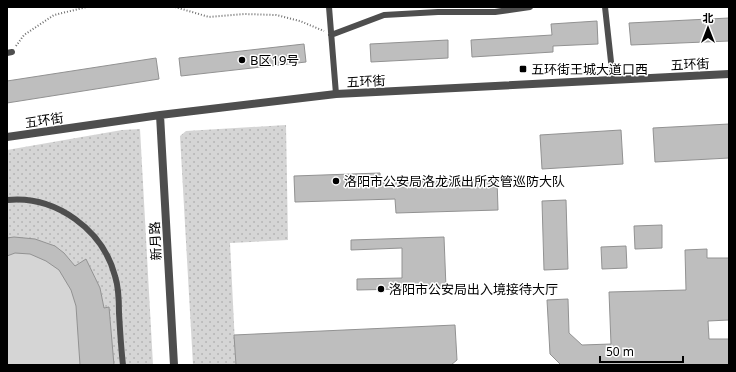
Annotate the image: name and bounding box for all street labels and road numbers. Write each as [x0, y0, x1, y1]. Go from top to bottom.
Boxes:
street label: 五环街 [670, 54, 710, 74]
street label: 五环街 [346, 71, 386, 91]
street label: 五环街 [23, 108, 65, 132]
street label: 新月路 [145, 221, 165, 261]

